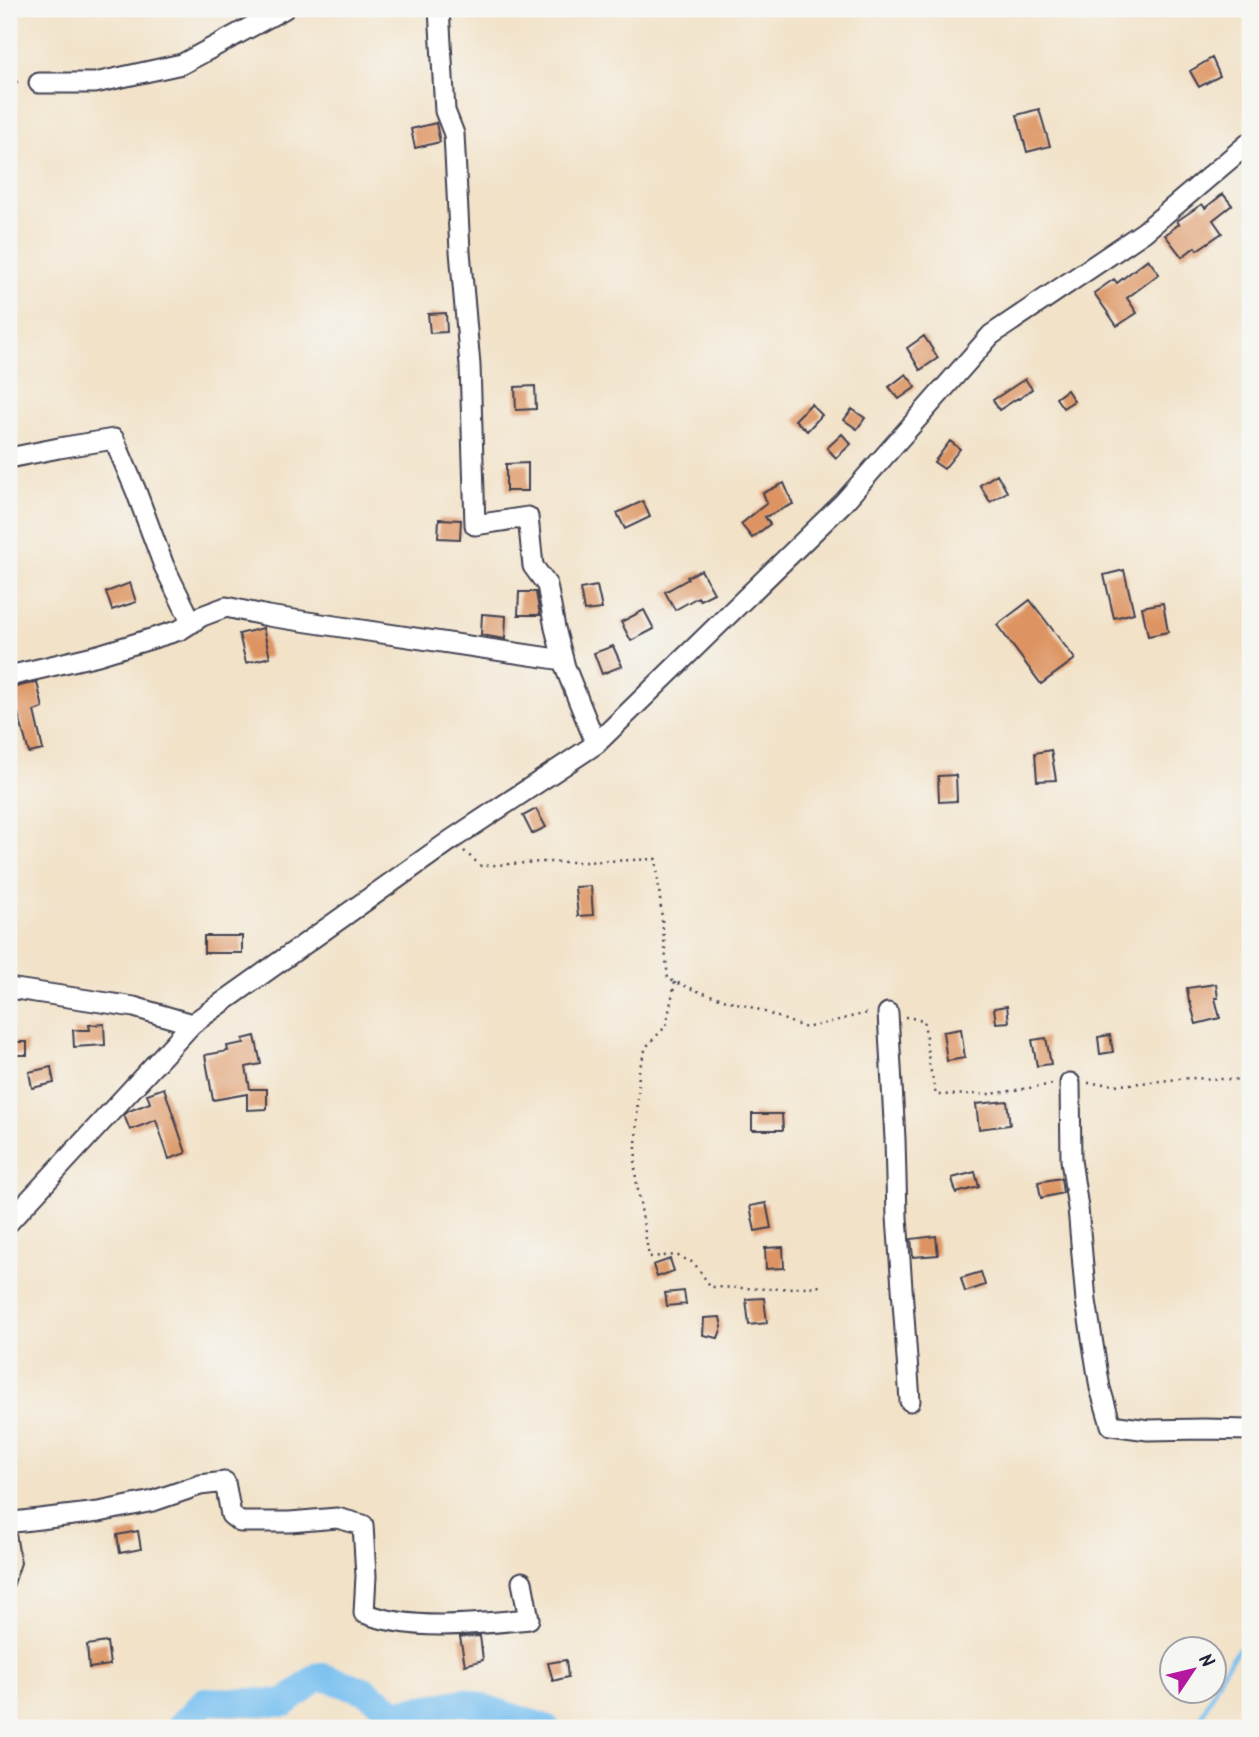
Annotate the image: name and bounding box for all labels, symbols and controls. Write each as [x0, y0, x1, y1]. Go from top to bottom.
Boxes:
north arrow [1158, 1636, 1228, 1706]
text: N [1190, 1648, 1221, 1675]

